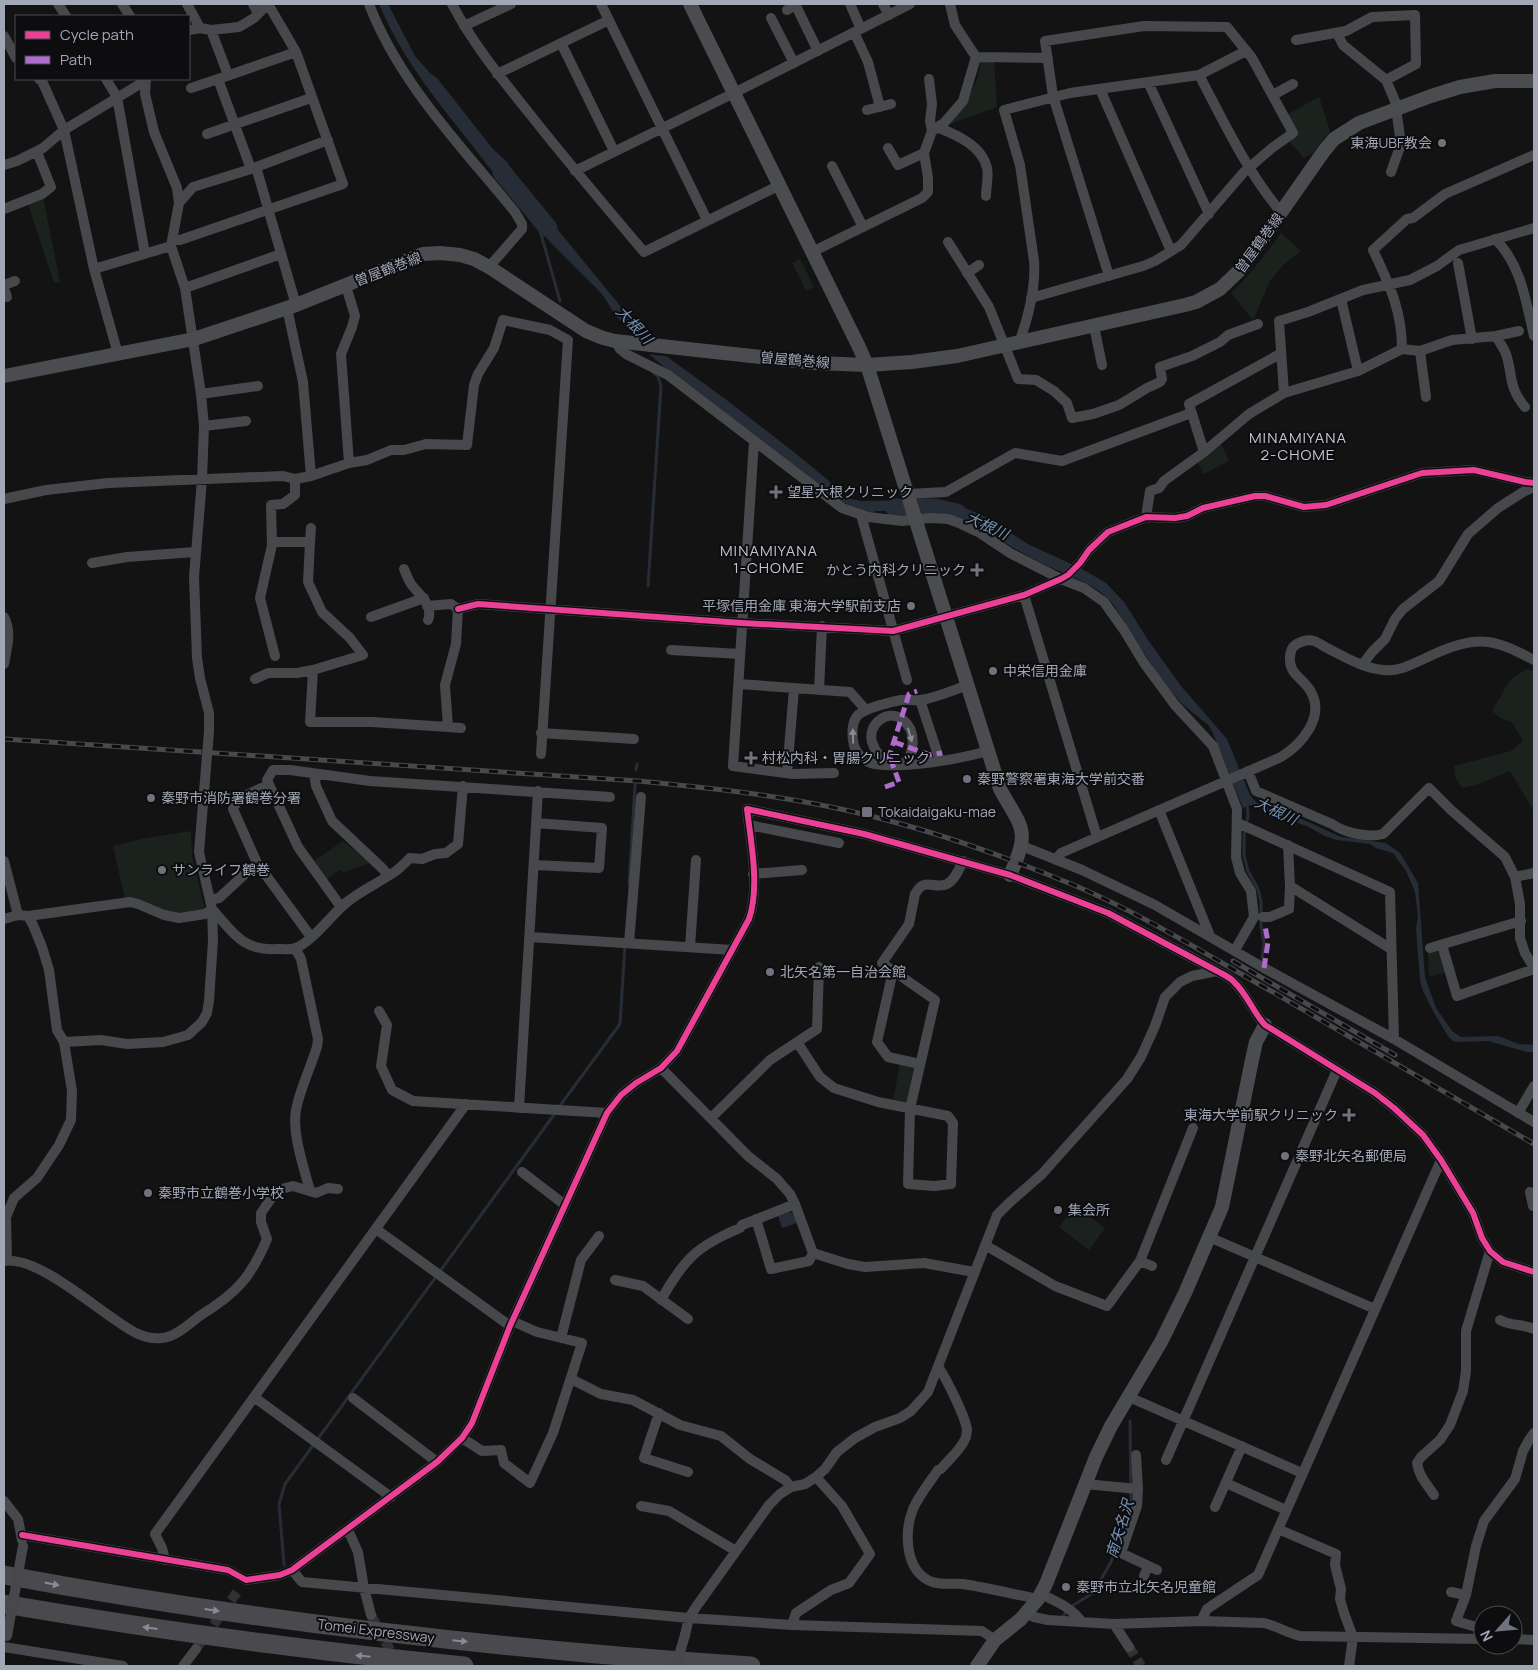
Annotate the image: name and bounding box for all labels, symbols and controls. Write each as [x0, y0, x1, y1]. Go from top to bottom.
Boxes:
legend [15, 15, 190, 80]
text: Cycle path [60, 24, 134, 45]
text: Path [60, 49, 92, 70]
place label: 東海UBF教会 [1351, 133, 1432, 152]
marker: 東海UBF教会 [1436, 137, 1448, 149]
street label: 曽屋鶴巻線 [1230, 209, 1287, 277]
street label: 曽屋鶴巻線 [352, 247, 424, 290]
water label: 大根川 [611, 301, 659, 350]
street label: 曽屋鶴巻線 [759, 347, 831, 372]
district label: MINAMIYANA 2-CHOME [1249, 427, 1347, 465]
place label: 望星大根クリニック [787, 482, 913, 501]
marker: 望星大根クリニック [769, 485, 783, 499]
water label: 大根川 [962, 507, 1014, 545]
district label: MINAMIYANA 1-CHOME [720, 540, 818, 578]
place label: かとう内科クリニック [826, 560, 966, 579]
marker: かとう内科クリニック [970, 563, 984, 577]
place label: 平塚信用金庫 東海大学駅前支店 [702, 596, 901, 615]
marker: 平塚信用金庫 東海大学駅前支店 [905, 600, 917, 612]
place label: 中栄信用金庫 [1003, 661, 1087, 680]
marker: 中栄信用金庫 [987, 665, 999, 677]
one-way arrow [907, 727, 915, 742]
one-way arrow [849, 728, 857, 744]
place label: 村松内科・胃腸クリニック [762, 748, 930, 767]
marker: 村松内科・胃腸クリニック [744, 751, 758, 765]
place label: 秦野警察署東海大学前交番 [977, 769, 1145, 788]
marker: 秦野警察署東海大学前交番 [961, 773, 973, 785]
place label: 秦野市消防署鶴巻分署 [161, 788, 301, 807]
water label: 大根川 [1251, 791, 1303, 831]
marker: 秦野市消防署鶴巻分署 [145, 792, 157, 804]
place label: Tokaidaigaku-mae [878, 802, 996, 821]
marker: Tokaidaigaku-mae [860, 805, 874, 819]
place label: サンライフ鶴巻 [172, 860, 270, 879]
marker: サンライフ鶴巻 [156, 864, 168, 876]
place label: 北矢名第一自治会館 [780, 962, 906, 981]
marker: 北矢名第一自治会館 [764, 966, 776, 978]
place label: 東海大学前駅クリニック [1184, 1105, 1338, 1124]
marker: 東海大学前駅クリニック [1342, 1108, 1356, 1122]
place label: 秦野北矢名郵便局 [1295, 1146, 1407, 1165]
marker: 秦野北矢名郵便局 [1279, 1150, 1291, 1162]
place label: 秦野市立鶴巻小学校 [158, 1183, 284, 1202]
marker: 秦野市立鶴巻小学校 [142, 1187, 154, 1199]
place label: 集会所 [1068, 1200, 1110, 1219]
marker: 集会所 [1052, 1204, 1064, 1216]
water label: 南矢名沢 [1101, 1495, 1139, 1561]
place label: 秦野市立北矢名児童館 [1076, 1577, 1216, 1596]
one-way arrow [44, 1580, 60, 1588]
marker: 秦野市立北矢名児童館 [1060, 1581, 1072, 1593]
north arrow [1473, 1605, 1523, 1655]
one-way arrow [204, 1606, 220, 1614]
street label: Tomei Expressway [316, 1614, 436, 1647]
one-way arrow [141, 1624, 157, 1632]
text: N [1475, 1627, 1497, 1645]
one-way arrow [452, 1637, 468, 1645]
one-way arrow [355, 1652, 371, 1660]

